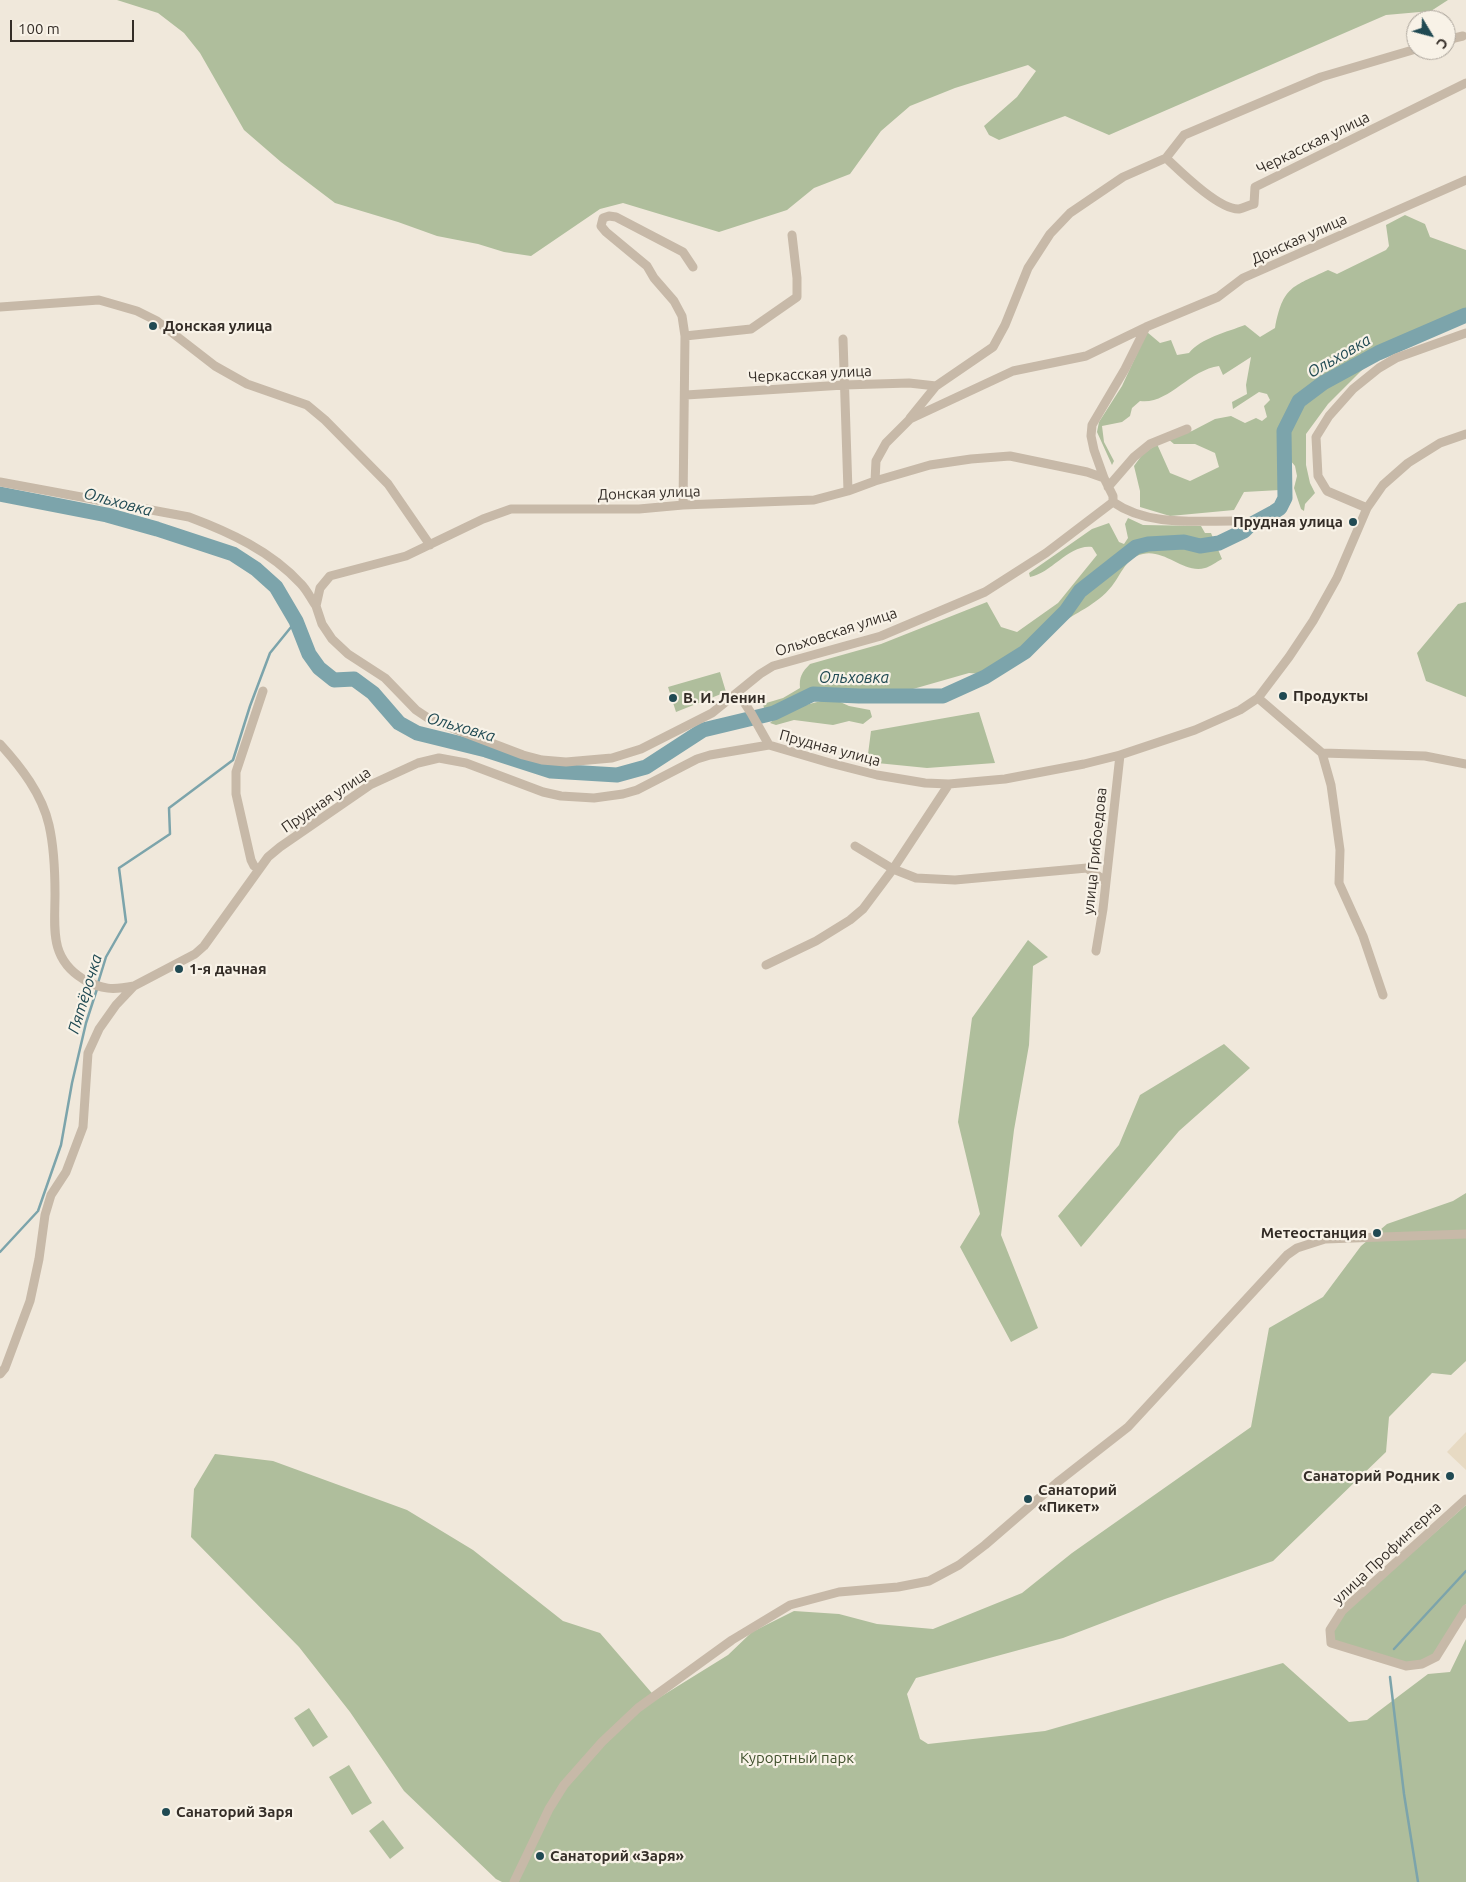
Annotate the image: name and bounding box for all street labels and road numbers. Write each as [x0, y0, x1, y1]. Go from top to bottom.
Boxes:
street label: Черкасская улица [1253, 108, 1373, 178]
street label: Донская улица [1248, 210, 1350, 268]
street label: Черкасская улица [748, 362, 872, 386]
street label: Донская улица [597, 482, 701, 504]
street label: Ольховская улица [773, 604, 899, 660]
street label: Прудная улица [777, 726, 883, 770]
street label: Прудная улица [278, 763, 374, 837]
street label: улица Грибоедова [1079, 787, 1111, 915]
street label: улица Профинтерна [1329, 1498, 1445, 1608]

